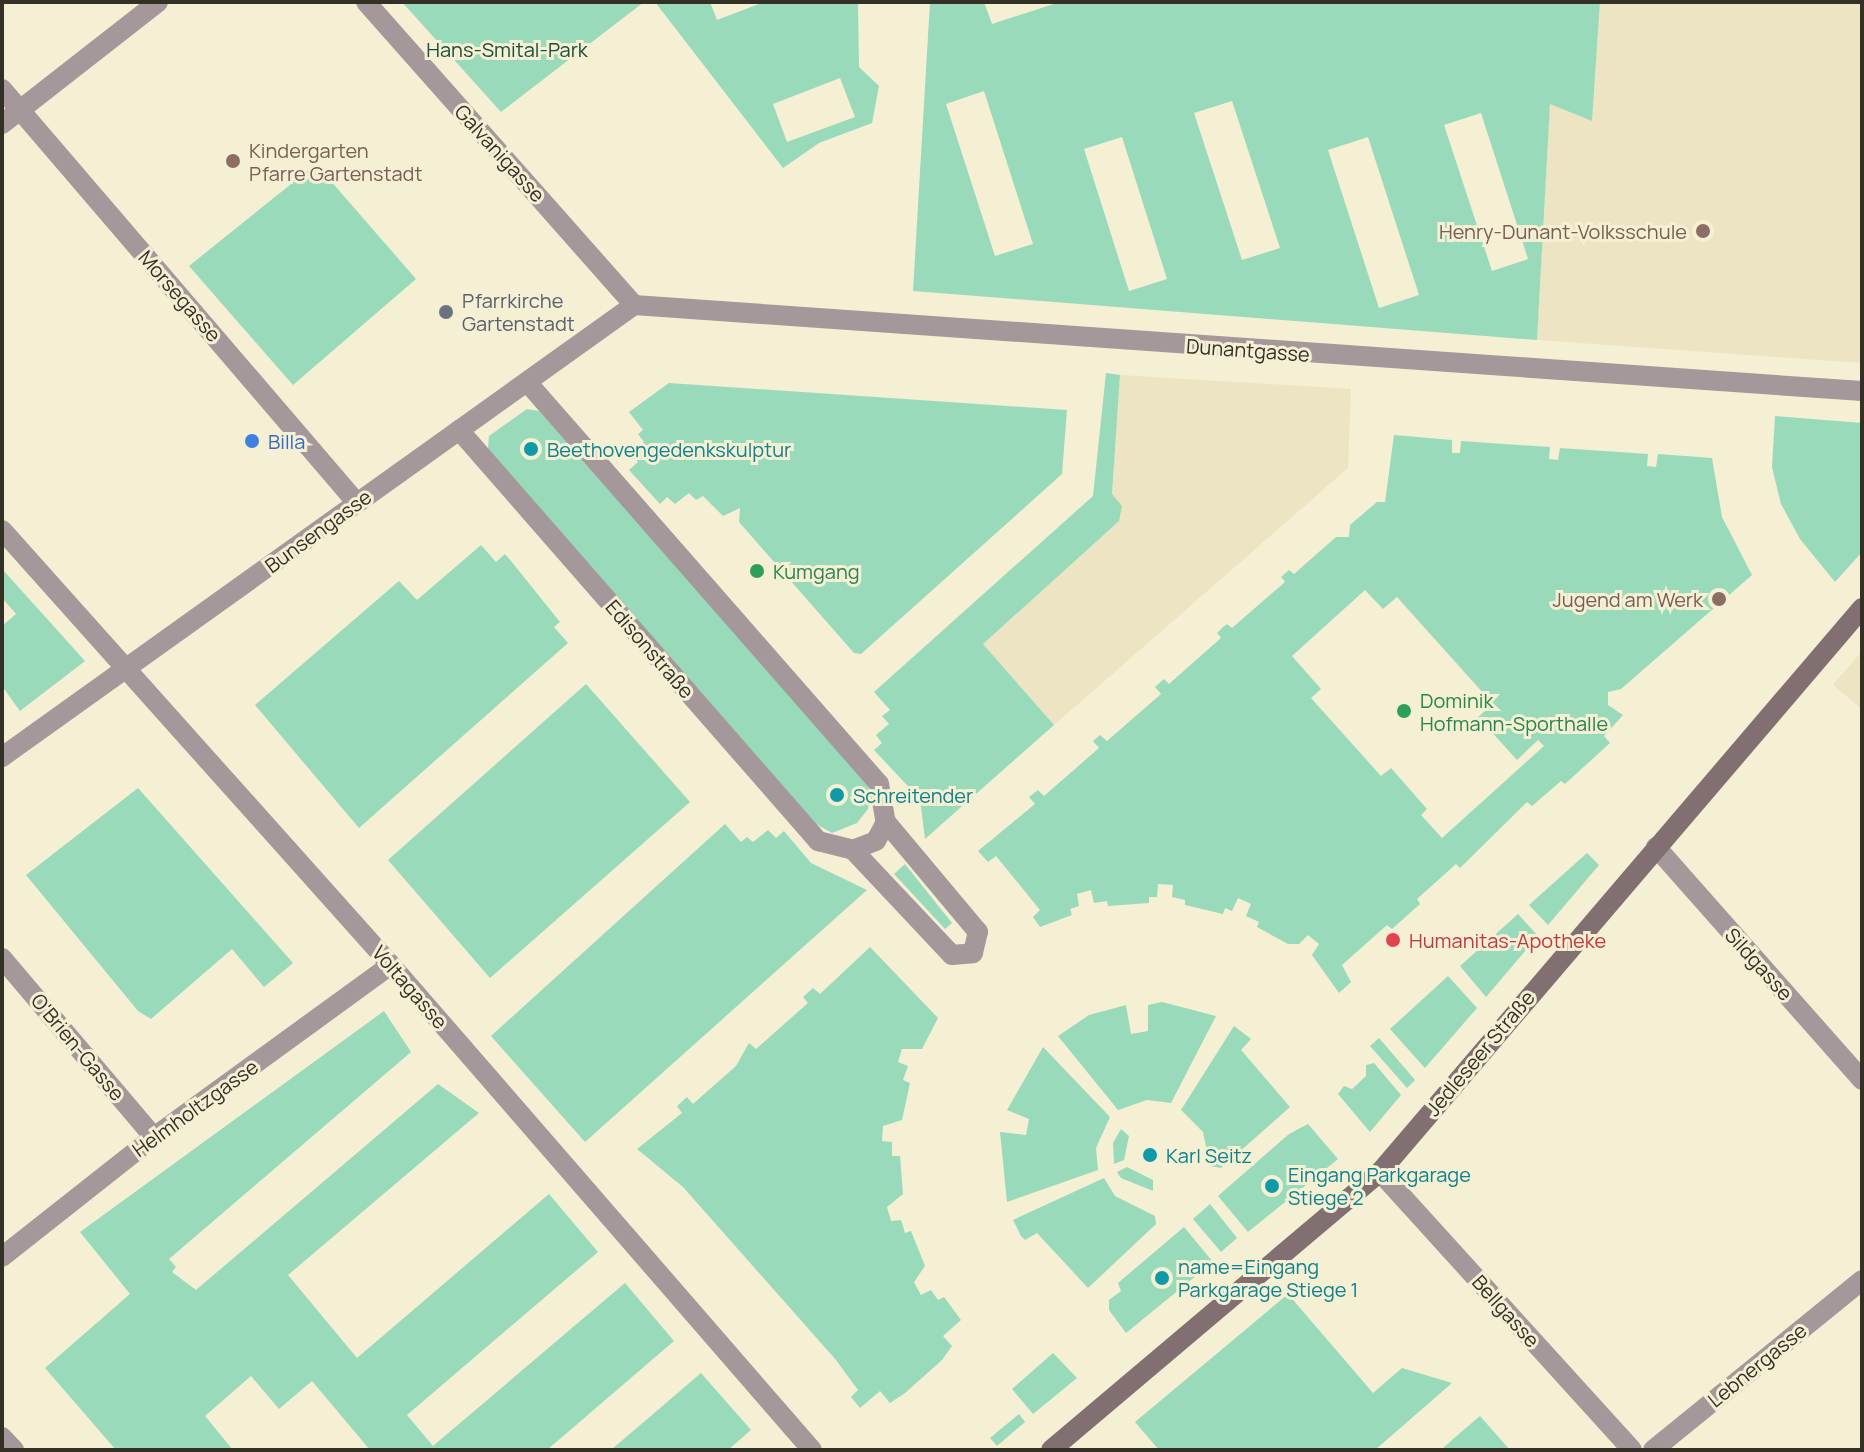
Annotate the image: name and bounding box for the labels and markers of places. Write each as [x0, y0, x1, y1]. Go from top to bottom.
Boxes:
place label: Kindergarten Pfarre Gartenstadt [249, 138, 422, 185]
marker: Kindergarten Pfarre Gartenstadt [224, 152, 242, 170]
place label: Henry-Dunant-Volksschule [1439, 219, 1687, 243]
marker: Henry-Dunant-Volksschule [1694, 222, 1712, 240]
place label: Pfarrkirche Gartenstadt [462, 288, 575, 335]
marker: Pfarrkirche Gartenstadt [437, 303, 455, 321]
place label: Billa [268, 429, 305, 453]
marker: Billa [243, 432, 261, 450]
place label: Beethovengedenkskulptur [547, 437, 791, 461]
marker: Beethovengedenkskulptur [522, 440, 540, 458]
place label: Kumgang [773, 559, 860, 583]
marker: Kumgang [748, 562, 766, 580]
place label: Jugend am Werk [1553, 587, 1703, 611]
marker: Jugend am Werk [1710, 590, 1728, 608]
place label: Dominik Hofmann-Sporthalle [1420, 688, 1608, 735]
marker: Dominik Hofmann-Sporthalle [1395, 702, 1413, 720]
place label: Schreitender [853, 783, 973, 807]
marker: Schreitender [828, 786, 846, 804]
place label: Humanitas-Apotheke [1409, 928, 1606, 952]
marker: Humanitas-Apotheke [1384, 931, 1402, 949]
place label: Karl Seitz [1166, 1143, 1252, 1167]
marker: Karl Seitz [1141, 1146, 1159, 1164]
place label: Eingang Parkgarage Stiege 2 [1288, 1162, 1471, 1209]
marker: Eingang Parkgarage Stiege 2 [1263, 1177, 1281, 1195]
place label: name=Eingang Parkgarage Stiege 1 [1178, 1254, 1358, 1301]
marker: name=Eingang Parkgarage Stiege 1 [1153, 1269, 1171, 1287]

